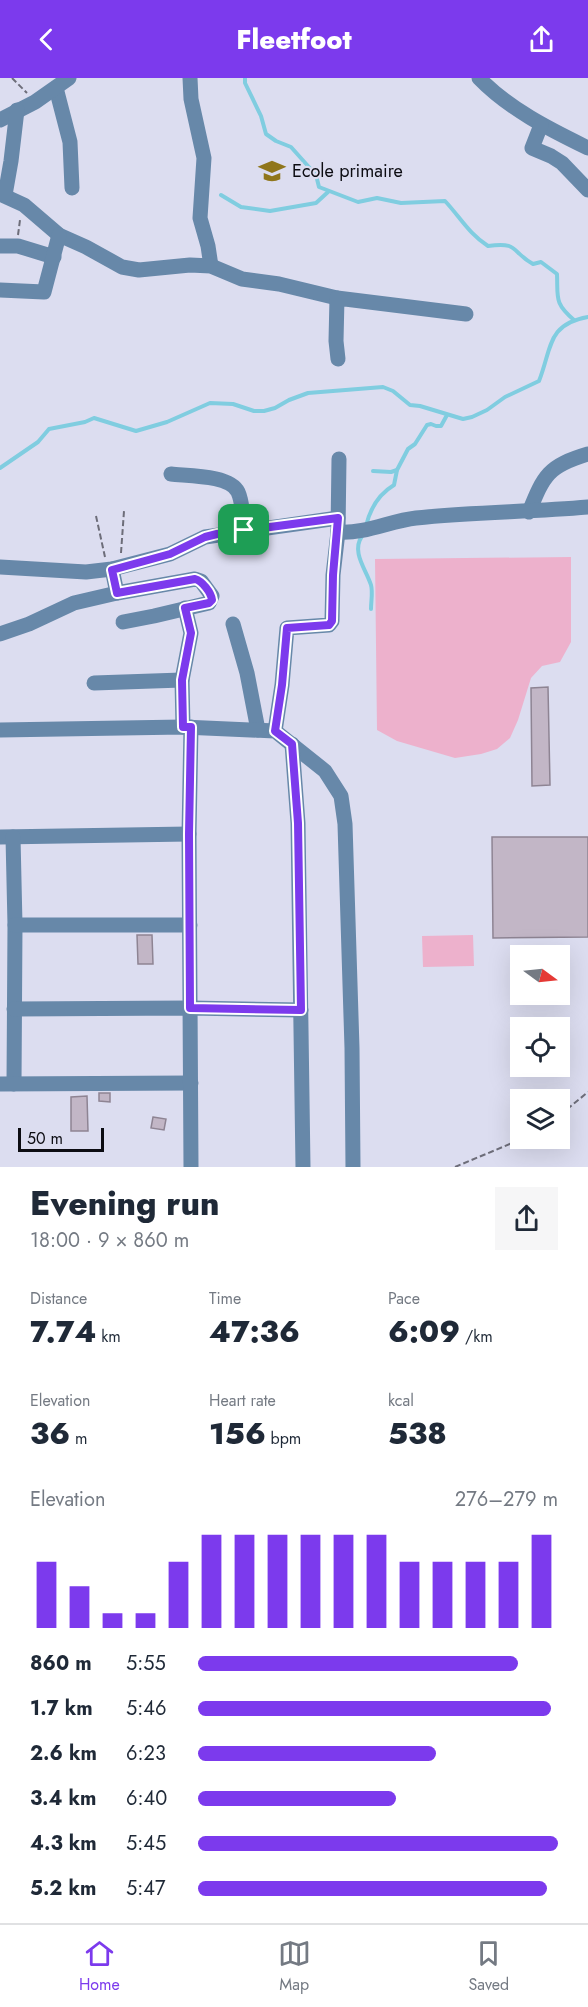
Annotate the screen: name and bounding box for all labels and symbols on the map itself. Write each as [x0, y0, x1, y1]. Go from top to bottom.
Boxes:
school or university icon: Ecole primaire [257, 156, 287, 186]
place label: Ecole primaire [292, 158, 403, 184]
pin [218, 504, 269, 555]
north arrow [510, 945, 570, 1005]
scale bar [18, 1125, 104, 1152]

